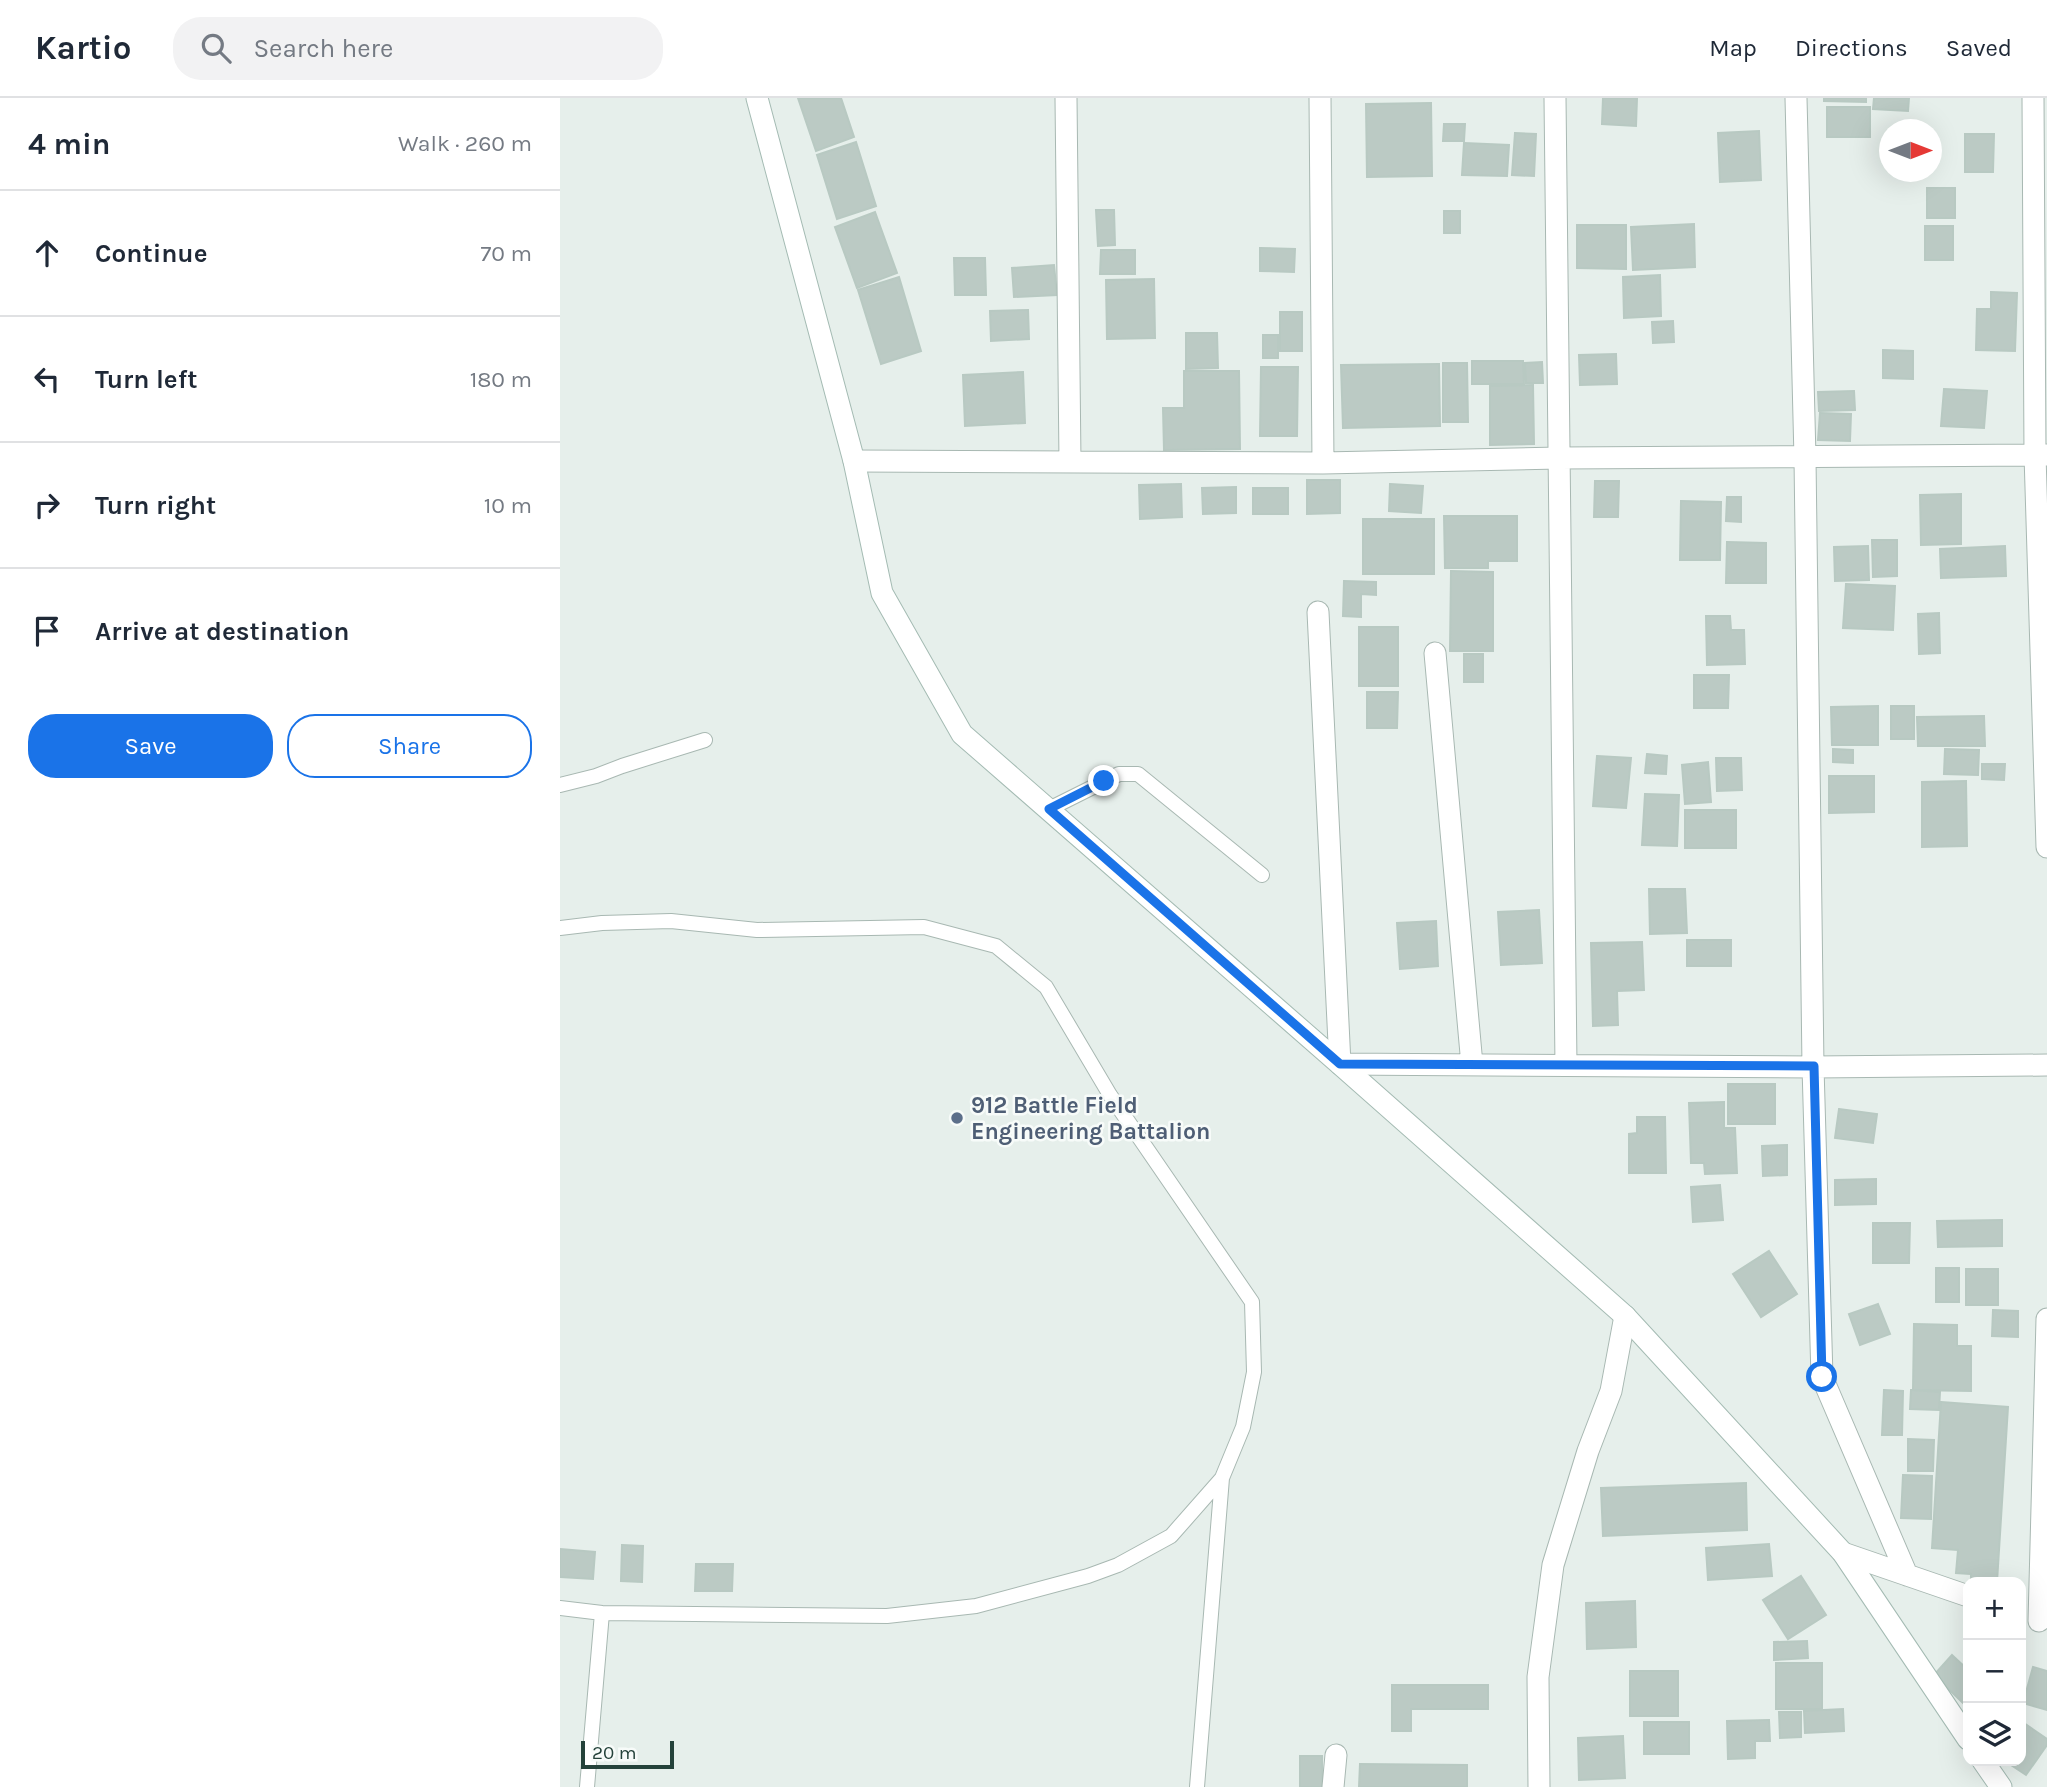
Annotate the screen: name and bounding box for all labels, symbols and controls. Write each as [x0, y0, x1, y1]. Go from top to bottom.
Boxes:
search box [173, 17, 663, 80]
text: Kartio [35, 29, 131, 67]
icon: search [197, 29, 235, 67]
text: Search here [253, 33, 393, 64]
text: Map [1709, 34, 1757, 62]
text: Directions [1795, 34, 1908, 62]
text: Saved [1946, 34, 2012, 62]
north arrow [1879, 119, 1942, 182]
text: 4 min [28, 126, 110, 162]
text: Walk · 260 m [398, 130, 532, 157]
icon: ahead [28, 234, 66, 272]
text: Continue [95, 238, 207, 269]
text: 70 m [481, 240, 532, 267]
icon: left [28, 360, 66, 398]
text: Turn left [95, 364, 197, 395]
text: 180 m [470, 366, 532, 393]
icon: right [28, 486, 66, 524]
text: Turn right [95, 490, 216, 521]
text: 10 m [484, 492, 532, 519]
icon: arrive [28, 612, 66, 650]
text: Arrive at destination [95, 616, 349, 647]
button: Save [28, 714, 273, 778]
button: Share [287, 714, 532, 778]
route end [1088, 765, 1119, 796]
place label: 912 Battle Field Engineering Battalion [971, 1092, 1210, 1145]
marker: 912 Battle Field Engineering Battalion [949, 1110, 965, 1126]
route start [1806, 1361, 1837, 1392]
map controls [1963, 1577, 2026, 1766]
button: + [1963, 1577, 2026, 1640]
button: − [1963, 1640, 2026, 1703]
button: layers [1963, 1703, 2026, 1766]
scale bar [581, 1738, 674, 1770]
text: 20 m [592, 1742, 637, 1764]

